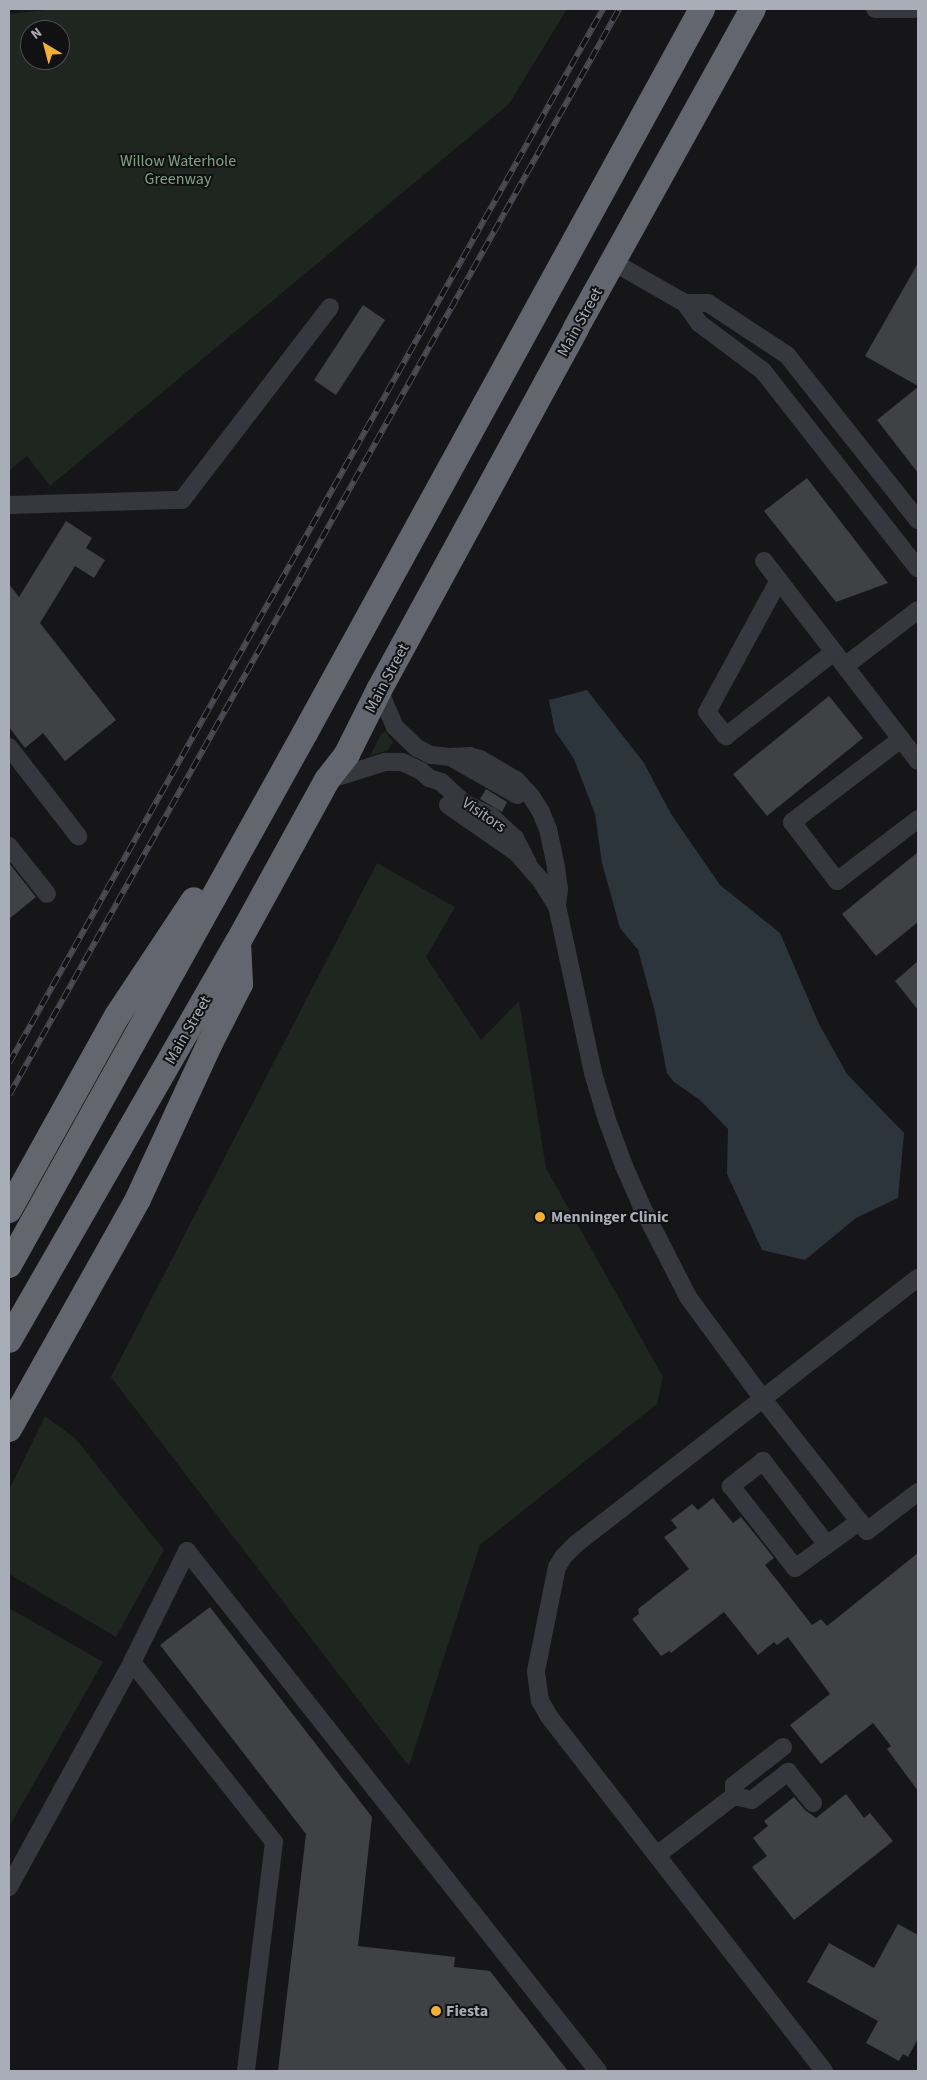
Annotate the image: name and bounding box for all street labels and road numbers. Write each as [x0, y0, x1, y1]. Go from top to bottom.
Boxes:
street label: Main Street [553, 284, 607, 360]
street label: Main Street [361, 640, 413, 716]
street label: Visitors [458, 793, 510, 837]
street label: Main Street [161, 992, 215, 1068]

